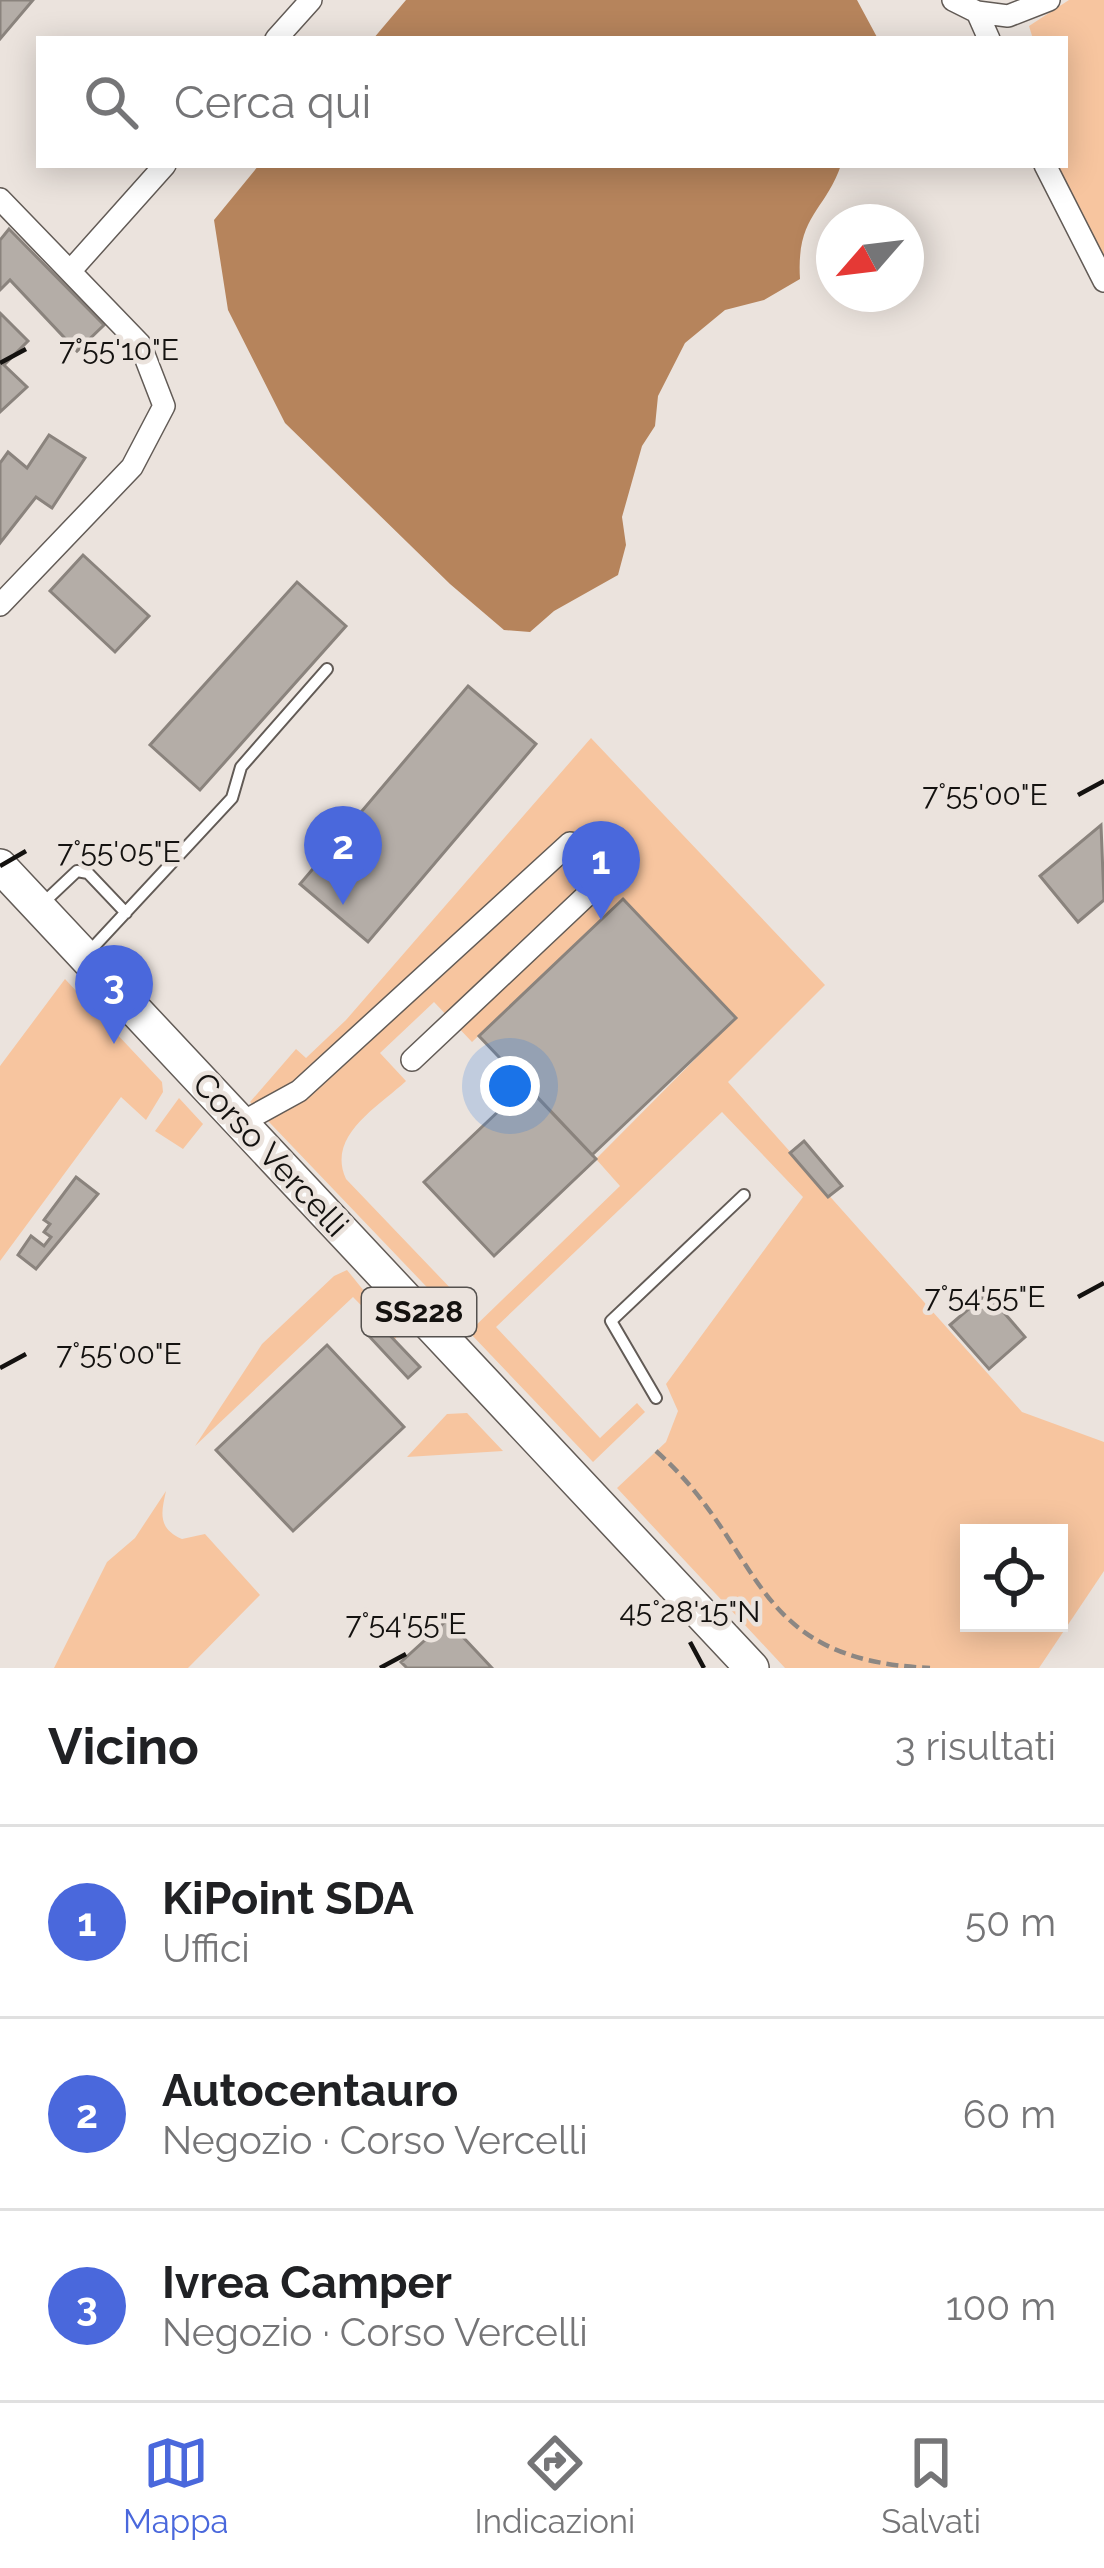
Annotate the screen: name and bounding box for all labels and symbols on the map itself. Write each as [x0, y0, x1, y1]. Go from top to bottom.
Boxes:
north arrow [816, 204, 924, 312]
text: 7°55'10"E [59, 332, 179, 367]
text: 7°55'00"E [922, 777, 1048, 812]
pin: 2 [304, 806, 382, 905]
pin: 1 [562, 821, 640, 920]
text: 7°55'05"E [57, 834, 181, 869]
pin: 3 [75, 945, 153, 1044]
your location [480, 1056, 540, 1116]
street label: Corso Vercelli [185, 1064, 356, 1244]
text: 7°54'55"E [924, 1279, 1046, 1314]
road number: SS228 [362, 1288, 476, 1336]
text: 7°55'00"E [56, 1336, 182, 1371]
text: 45°28'15"N [619, 1594, 761, 1629]
text: 7°54'55"E [345, 1606, 467, 1641]

